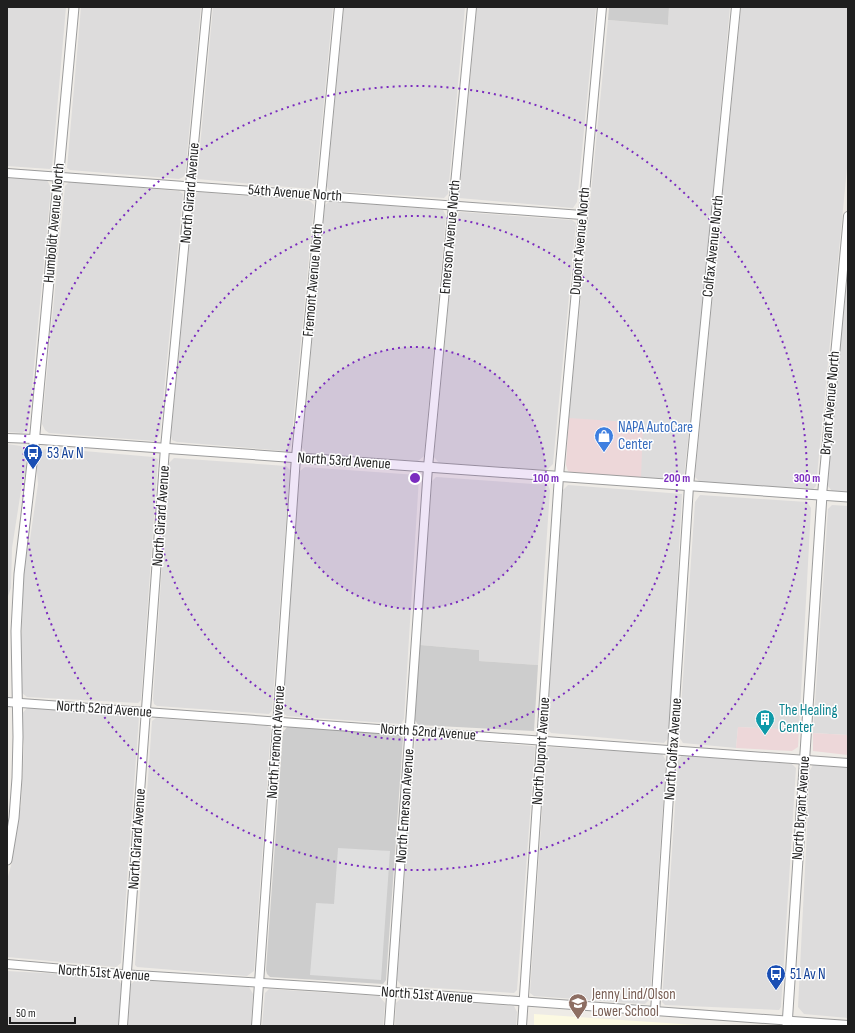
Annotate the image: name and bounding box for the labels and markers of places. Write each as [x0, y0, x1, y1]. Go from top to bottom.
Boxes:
place label: NAPA AutoCare Center [618, 418, 693, 454]
shop icon: NAPA AutoCare Center [593, 425, 615, 453]
bus stop icon: 53 Av N [22, 442, 44, 470]
place label: 53 Av N [47, 444, 84, 463]
centre of rings [408, 471, 422, 485]
place label: The Healing Center [779, 701, 838, 737]
building icon: The Healing Center [754, 708, 776, 736]
bus stop icon: 51 Av N [765, 963, 787, 991]
place label: 51 Av N [790, 965, 826, 984]
place label: Jenny Lind/Olson Lower School [591, 985, 676, 1021]
school or university icon: Jenny Lind/Olson Lower School [567, 992, 589, 1020]

